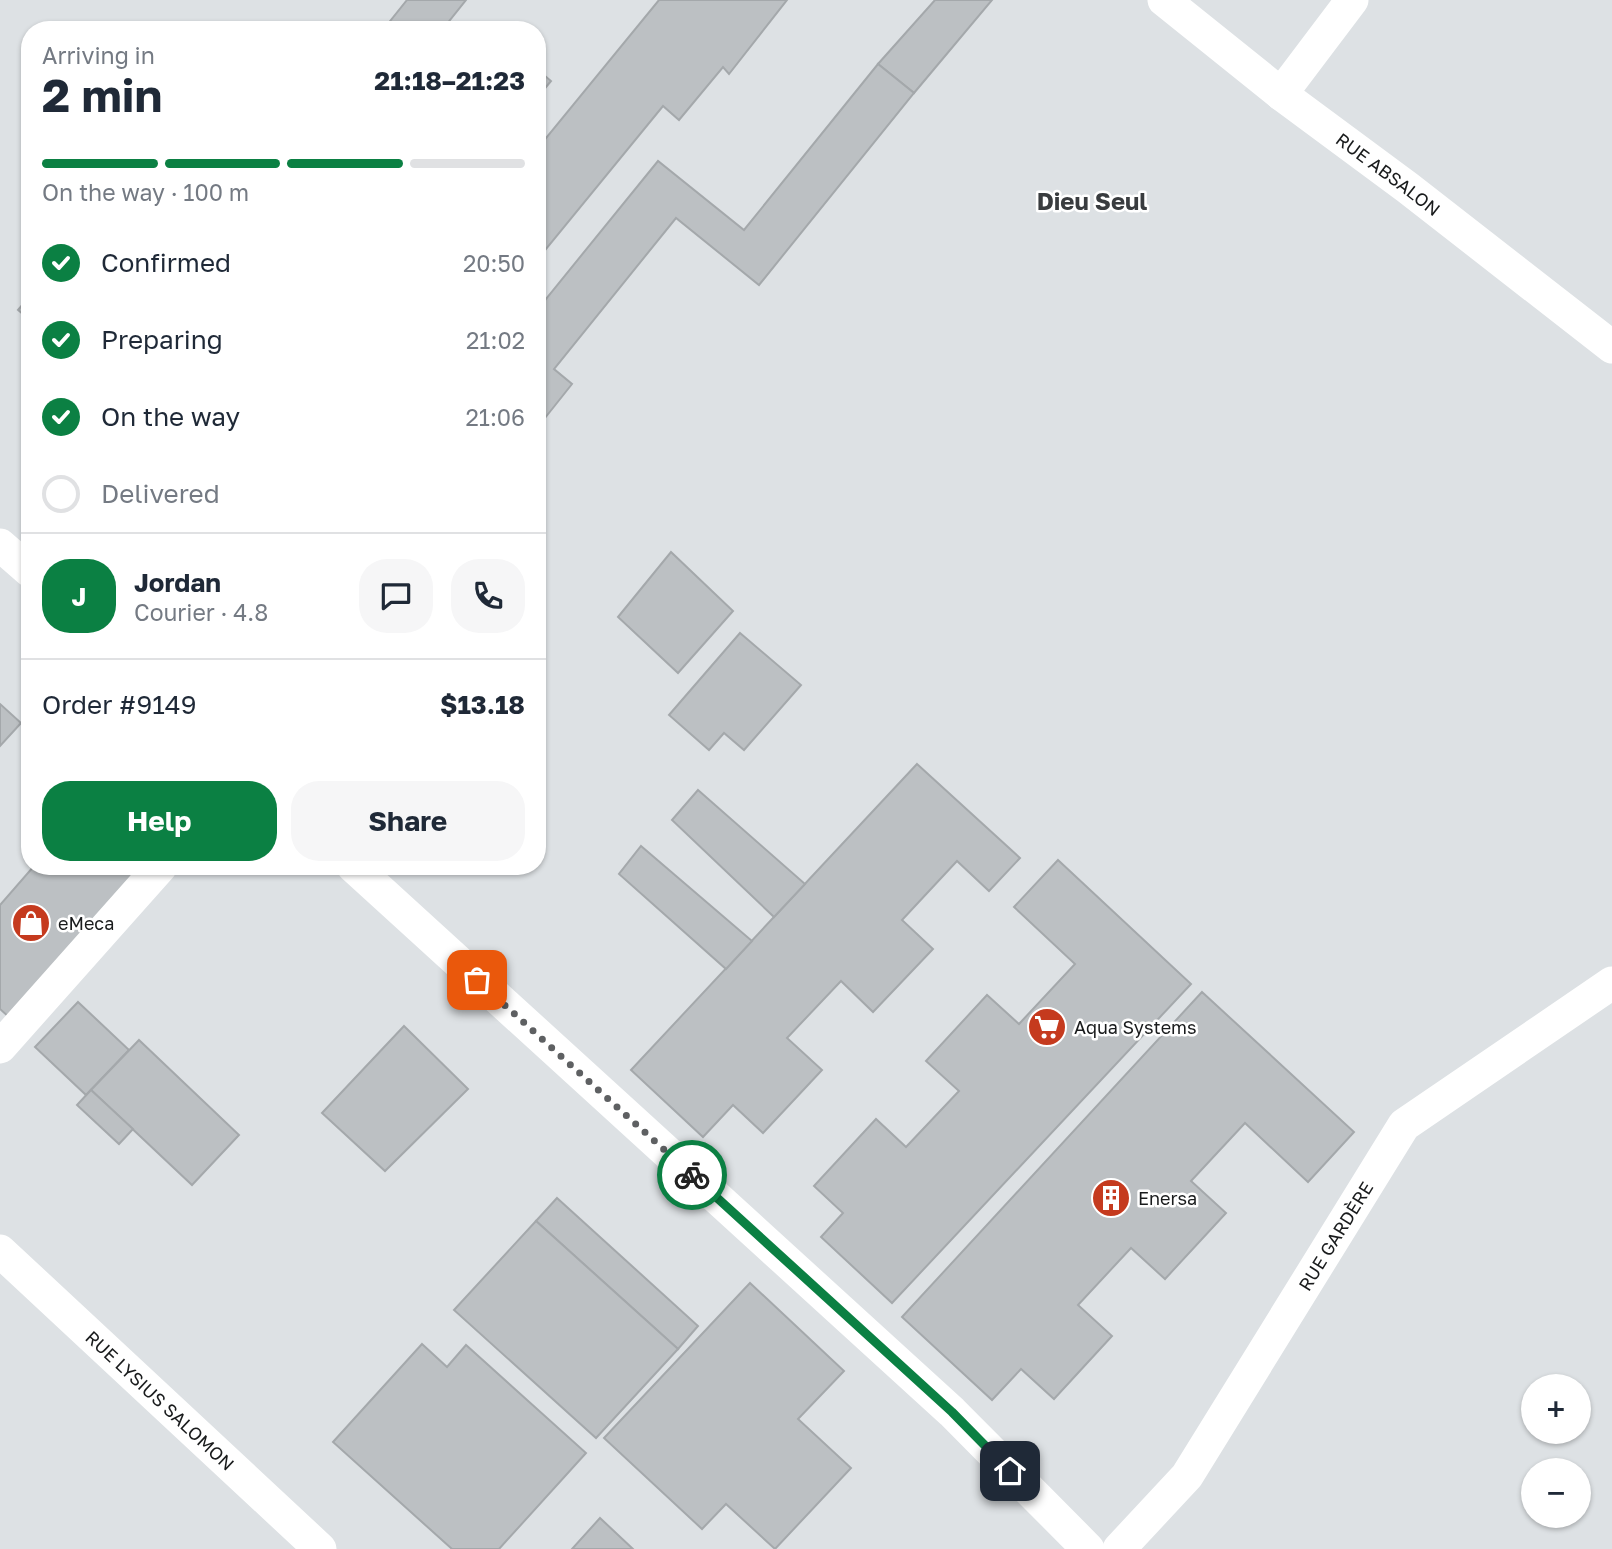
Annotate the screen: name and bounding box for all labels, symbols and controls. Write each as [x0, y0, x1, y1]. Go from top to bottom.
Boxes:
text: Arriving in [42, 41, 155, 69]
text: 21:18–21:23 [374, 65, 525, 96]
text: 2 min [42, 67, 162, 122]
street label: RUE ABSALON [1332, 128, 1445, 220]
text: On the way · 100 m [42, 178, 249, 206]
district label: Dieu Seul [1037, 186, 1147, 215]
icon: check [42, 244, 80, 282]
text: Confirmed [101, 247, 231, 278]
text: 20:50 [463, 249, 525, 277]
icon: check [42, 321, 80, 359]
text: Preparing [101, 324, 223, 355]
text: 21:02 [466, 326, 525, 354]
icon: check [42, 398, 80, 436]
text: On the way [101, 401, 240, 432]
text: 21:06 [465, 403, 525, 431]
text: Delivered [101, 478, 220, 509]
button: chat [359, 559, 433, 633]
button: phone [451, 559, 525, 633]
text: Jordan [134, 567, 221, 598]
text: J [72, 581, 86, 612]
text: Courier · 4.8 [134, 598, 268, 626]
text: Order #9149 [42, 689, 196, 720]
text: $13.18 [440, 689, 525, 720]
button: Help [42, 781, 277, 861]
button: Share [291, 781, 525, 861]
shop icon: eMeca [10, 902, 52, 944]
place label: eMeca [58, 912, 114, 934]
pin [447, 950, 507, 1010]
icon: bag [458, 961, 496, 999]
supermarket icon: Aqua Systems [1026, 1006, 1068, 1048]
place label: Aqua Systems [1074, 1016, 1197, 1038]
courier [657, 1140, 727, 1210]
icon: bike [673, 1156, 711, 1194]
building icon: Enersa [1090, 1177, 1132, 1219]
street label: RUE GARDÈRE [1293, 1177, 1377, 1295]
place label: Enersa [1138, 1187, 1197, 1209]
street label: RUE LYSIUS SALOMON [81, 1326, 239, 1475]
map controls [1521, 1374, 1591, 1528]
button: + [1521, 1374, 1591, 1444]
pin [980, 1441, 1040, 1501]
icon: home [991, 1452, 1029, 1490]
button: − [1521, 1458, 1591, 1528]

